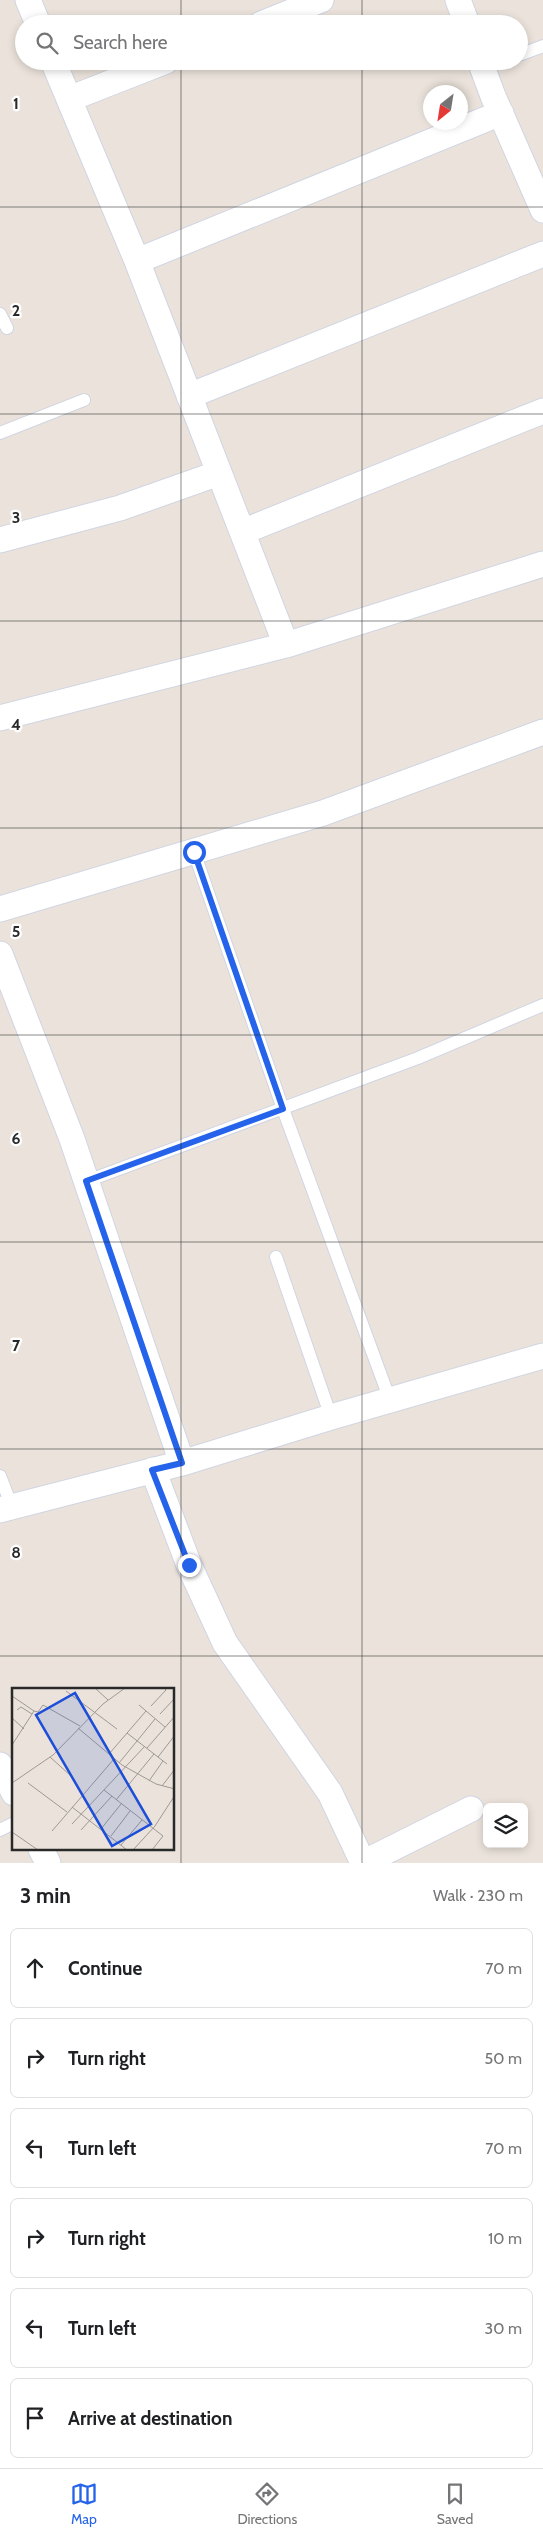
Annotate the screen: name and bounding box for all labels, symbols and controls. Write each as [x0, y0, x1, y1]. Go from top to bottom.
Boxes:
search box [15, 15, 528, 70]
icon: search [33, 29, 61, 57]
text: Search here [73, 31, 167, 54]
north arrow [423, 85, 468, 130]
text: 1 [13, 94, 19, 113]
text: 2 [12, 301, 20, 320]
text: 3 [12, 508, 20, 527]
text: 4 [11, 715, 21, 734]
route start [183, 841, 206, 864]
text: 5 [12, 922, 20, 941]
text: 6 [12, 1129, 21, 1148]
text: 7 [12, 1336, 21, 1355]
text: 8 [11, 1543, 21, 1562]
route end [178, 1554, 201, 1577]
inset map [12, 1688, 175, 1850]
map controls [483, 1803, 528, 1848]
button: layers [483, 1803, 528, 1848]
text: 3 min [20, 1883, 71, 1908]
text: Walk · 230 m [433, 1886, 523, 1905]
icon: ahead [21, 1954, 49, 1982]
text: Continue [68, 1957, 142, 1980]
text: 70 m [485, 1959, 522, 1978]
icon: right [21, 2044, 49, 2072]
text: Turn right [68, 2047, 146, 2070]
text: 50 m [485, 2049, 522, 2068]
icon: left [21, 2134, 49, 2162]
text: Turn left [68, 2137, 136, 2160]
text: 70 m [485, 2139, 522, 2158]
icon: right [21, 2224, 49, 2252]
text: Turn right [68, 2227, 146, 2250]
text: 10 m [488, 2229, 522, 2248]
icon: left [21, 2314, 49, 2342]
text: Turn left [68, 2317, 136, 2340]
text: 30 m [485, 2319, 522, 2338]
icon: arrive [21, 2404, 49, 2432]
text: Arrive at destination [68, 2407, 232, 2430]
tab: Map [70, 2480, 98, 2528]
tab: Directions [237, 2480, 297, 2528]
tab: Saved [437, 2480, 473, 2528]

